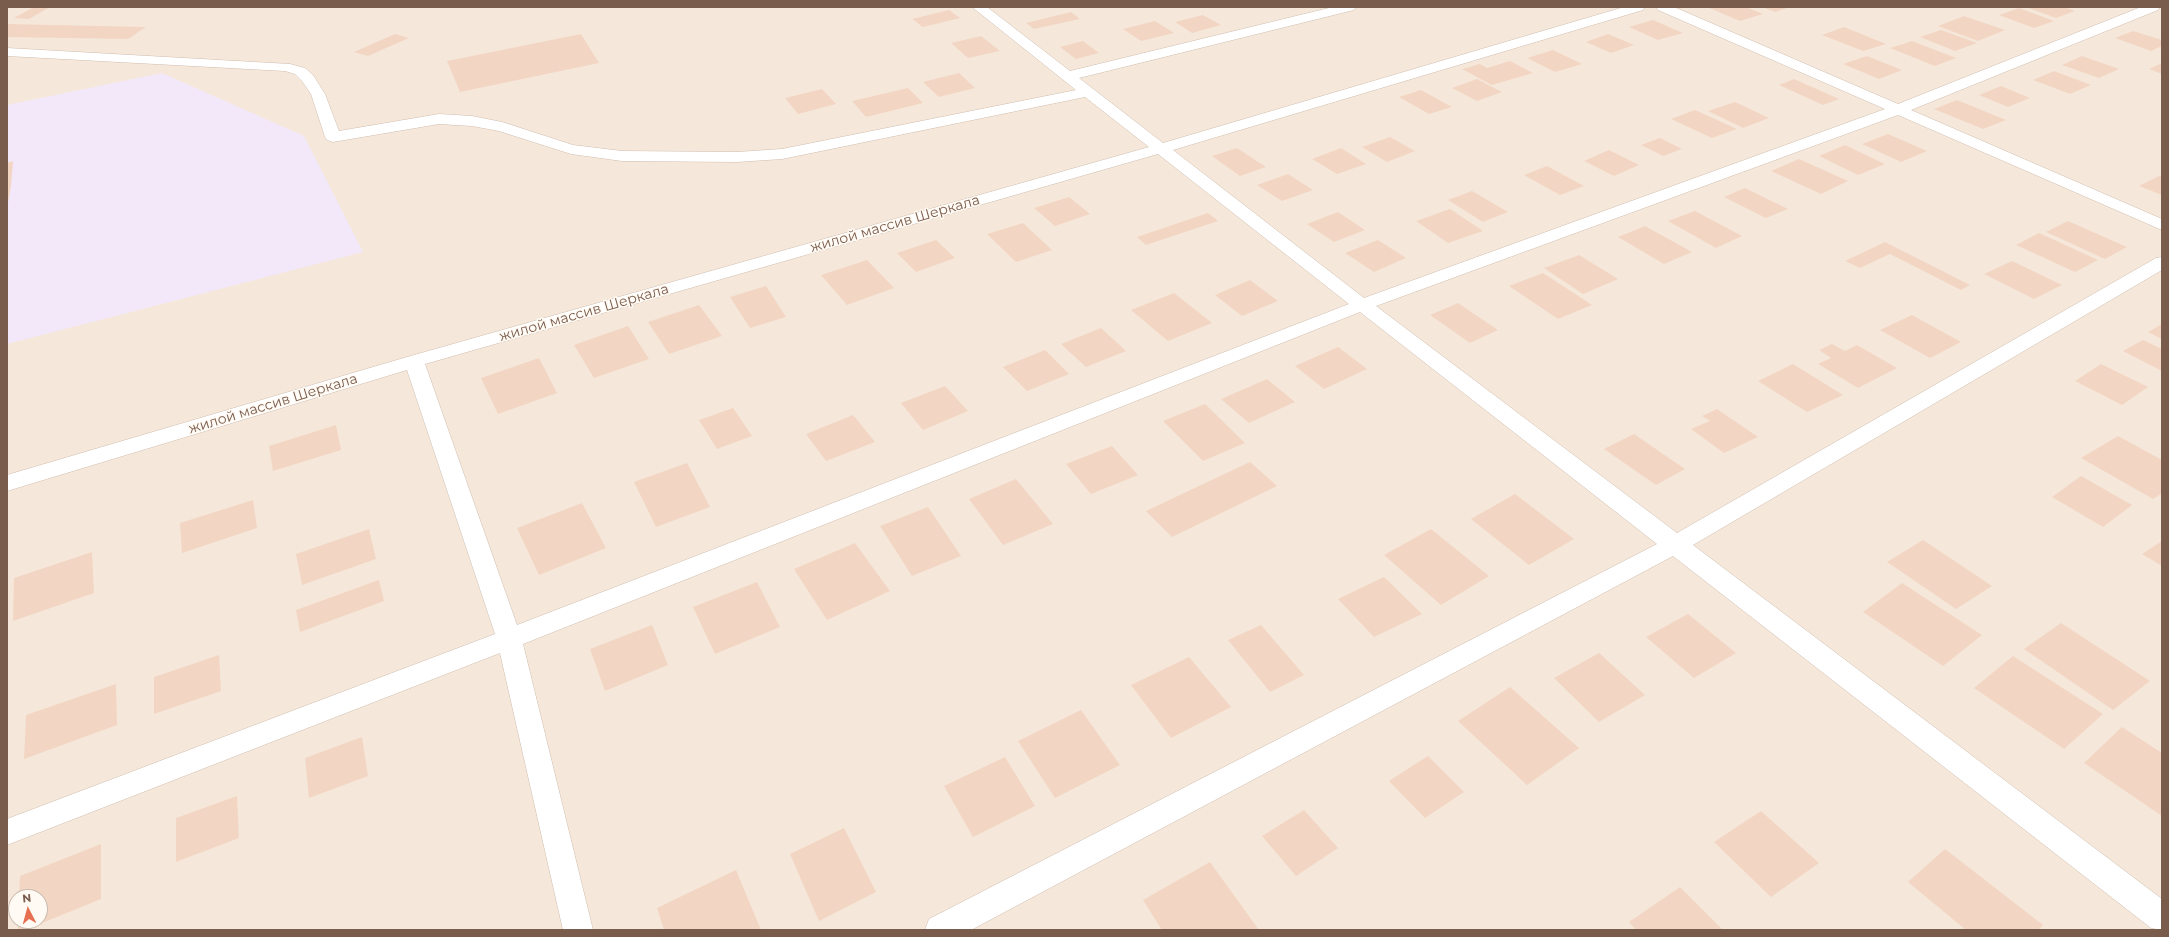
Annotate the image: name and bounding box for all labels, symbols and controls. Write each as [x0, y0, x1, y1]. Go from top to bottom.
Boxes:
street label: жилой массив Шеркала [808, 192, 982, 256]
street label: жилой массив Шеркала [497, 281, 671, 345]
street label: жилой массив Шеркала [187, 370, 359, 438]
north arrow [8, 889, 48, 929]
text: N [22, 891, 32, 905]

